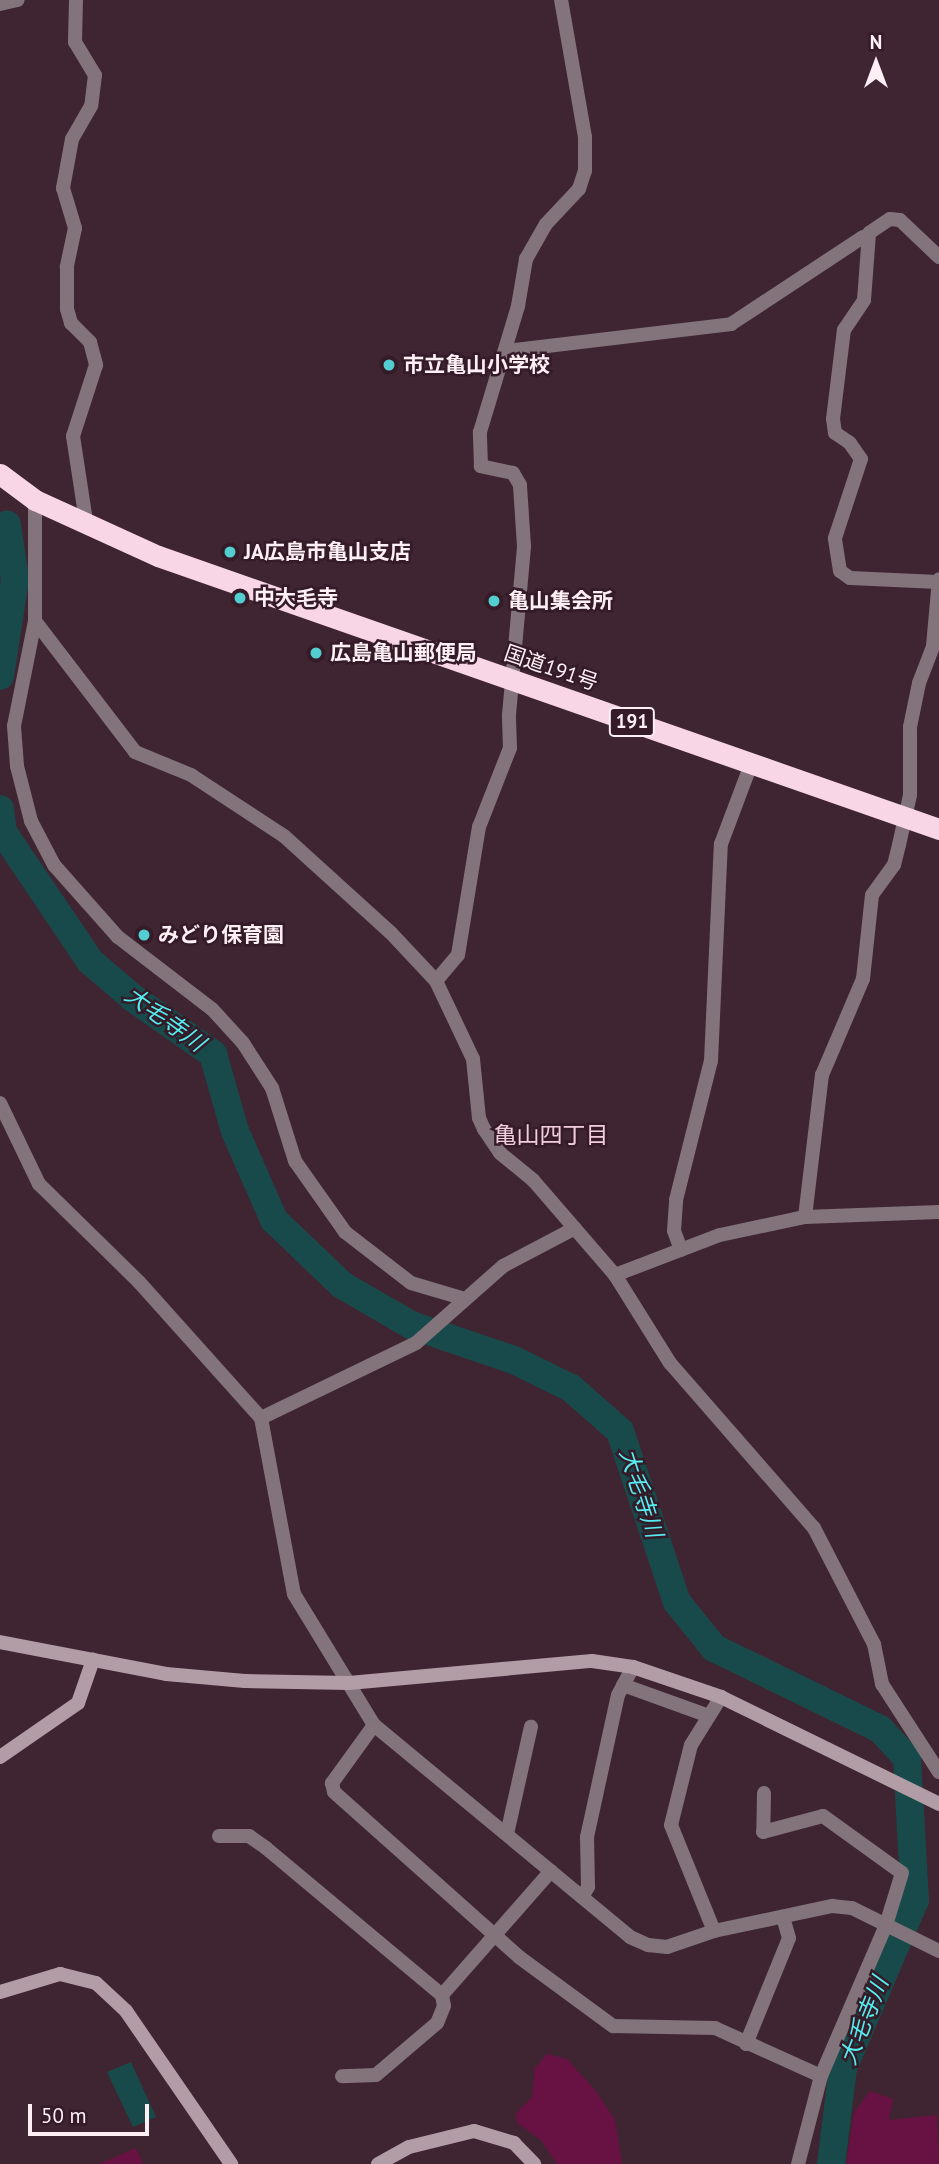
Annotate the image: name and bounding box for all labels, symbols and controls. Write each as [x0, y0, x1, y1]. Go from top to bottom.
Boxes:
north arrow [841, 28, 911, 98]
text: N [870, 30, 882, 54]
place label: 市立亀山小学校 [403, 352, 550, 378]
marker: 市立亀山小学校 [381, 357, 397, 373]
place label: JA広島市亀山支店 [244, 539, 411, 565]
marker: JA広島市亀山支店 [222, 544, 238, 560]
place label: 中大毛寺 [254, 585, 338, 611]
place label: 亀山集会所 [508, 588, 613, 614]
marker: 中大毛寺 [232, 590, 248, 606]
marker: 亀山集会所 [486, 593, 502, 609]
place label: 広島亀山郵便局 [330, 640, 477, 666]
street label: 国道191号 [501, 640, 601, 696]
marker: 広島亀山郵便局 [308, 645, 324, 661]
road number: 191 [608, 706, 656, 737]
place label: みどり保育園 [158, 922, 284, 948]
marker: みどり保育園 [136, 927, 152, 943]
water label: 大毛寺川 [120, 981, 210, 1057]
district label: 亀山四丁目 [494, 1121, 608, 1149]
water label: 大毛寺川 [614, 1445, 668, 1541]
water label: 大毛寺川 [834, 1973, 894, 2069]
scale bar [32, 2090, 152, 2134]
text: 50 m [41, 2102, 87, 2129]

